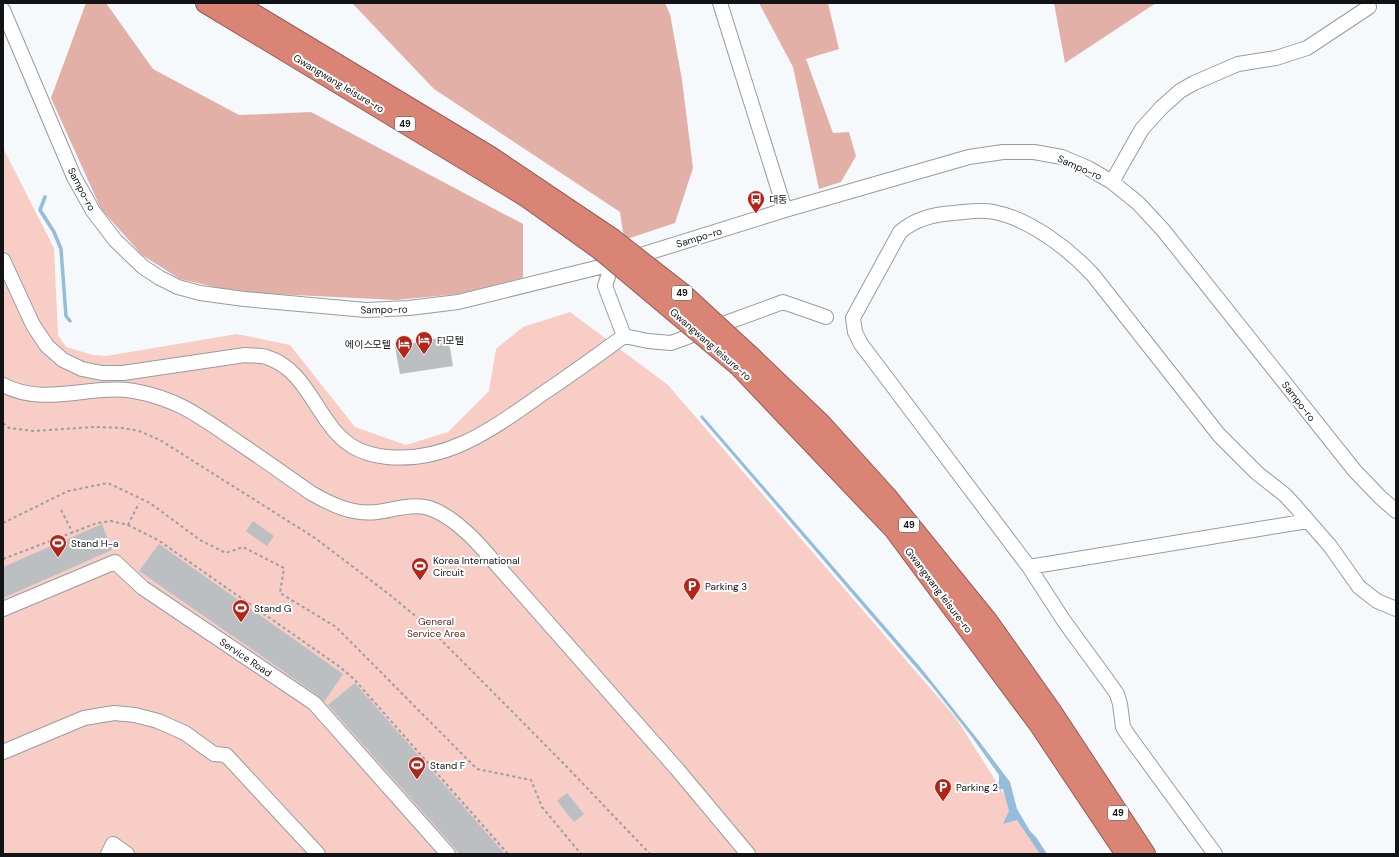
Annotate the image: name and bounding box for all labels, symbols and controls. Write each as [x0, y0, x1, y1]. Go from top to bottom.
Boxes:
street label: Gwangwang leisure-ro [291, 51, 387, 116]
road number: 49 [395, 117, 415, 131]
street label: Sampo-ro [1056, 152, 1104, 183]
street label: Sampo-ro [65, 165, 98, 213]
bus stop icon: 대동 [746, 189, 766, 214]
place label: 대동 [769, 193, 787, 206]
street label: Sampo-ro [675, 224, 724, 251]
road number: 49 [672, 286, 692, 300]
street label: Sampo-ro [360, 303, 408, 316]
street label: Gwangwang leisure-ro [667, 305, 754, 383]
hotel icon: F1모텔 [414, 330, 434, 355]
hotel icon: 에이스모텔 [394, 334, 414, 359]
place label: F1모텔 [437, 334, 464, 347]
place label: 에이스모텔 [345, 338, 391, 351]
street label: Sampo-ro [1279, 379, 1318, 424]
road number: 49 [899, 518, 919, 532]
sports icon: Stand H-a [48, 533, 68, 558]
place label: Stand H-a [71, 537, 119, 550]
street label: Gwangwang leisure-ro [902, 545, 975, 636]
place label: Korea International Circuit [433, 554, 520, 579]
sports icon: Korea International Circuit [410, 556, 430, 581]
parking icon: Parking 3 [682, 576, 702, 601]
place label: Parking 3 [705, 580, 747, 593]
sports icon: Stand G [231, 598, 251, 623]
place label: Stand G [254, 602, 291, 615]
park label: General Service Area [407, 615, 465, 640]
street label: Service Road [217, 635, 274, 680]
sports icon: Stand F [407, 755, 427, 780]
place label: Stand F [430, 759, 466, 772]
parking icon: Parking 2 [933, 777, 953, 802]
place label: Parking 2 [956, 781, 998, 794]
road number: 49 [1108, 806, 1128, 820]

